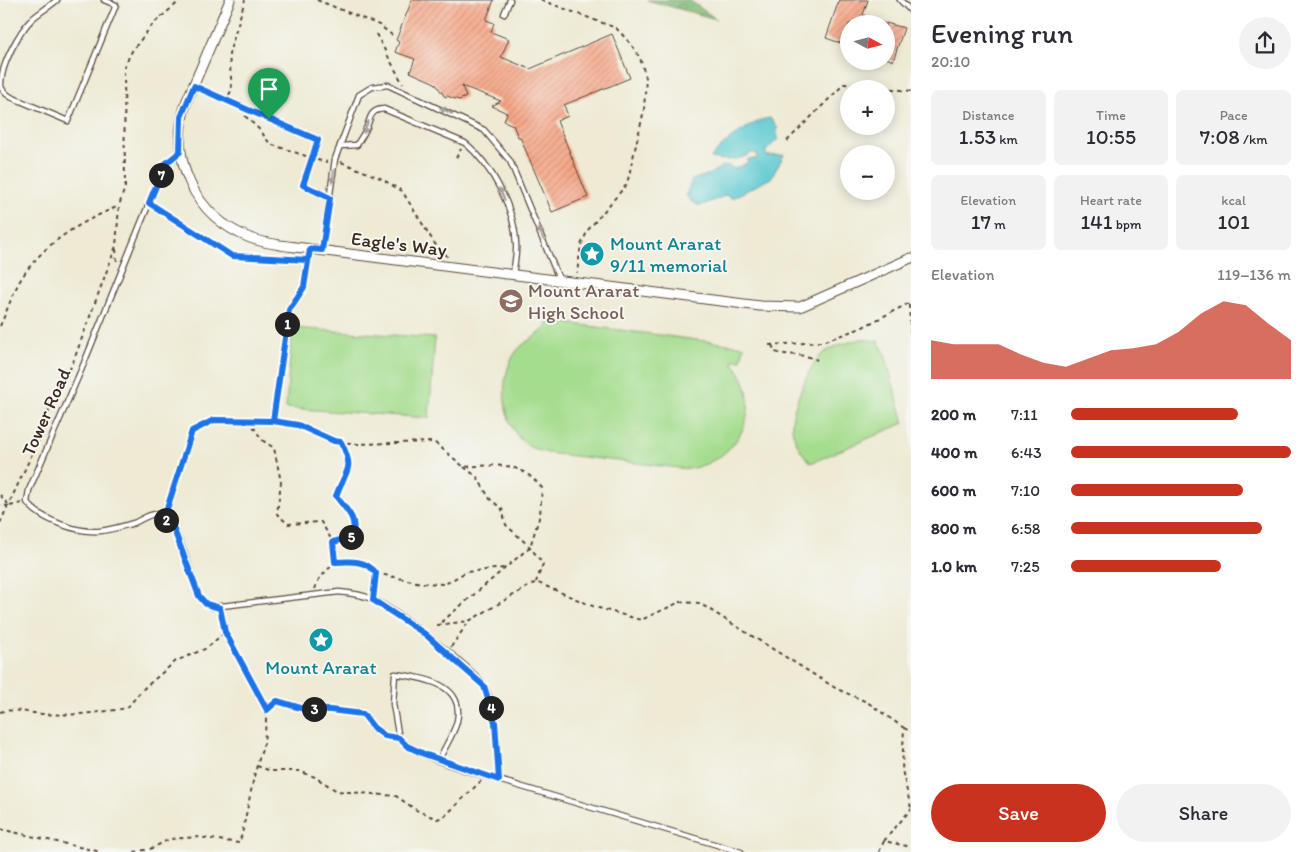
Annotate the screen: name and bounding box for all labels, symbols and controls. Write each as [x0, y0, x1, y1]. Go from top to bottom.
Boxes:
north arrow [840, 15, 895, 70]
map controls [840, 15, 895, 200]
text: Evening run [931, 16, 1073, 50]
button: share [1239, 17, 1291, 69]
text: 20:10 [931, 52, 970, 71]
pin [248, 68, 290, 119]
icon: arrive [255, 75, 283, 103]
button: + [840, 80, 895, 135]
one-way arrow [439, 107, 453, 115]
text: Distance [962, 107, 1015, 124]
text: Time [1096, 107, 1126, 124]
text: Pace [1220, 107, 1248, 124]
one-way arrow [362, 120, 370, 135]
text: 1.53 [959, 124, 996, 149]
text: 10:55 [1086, 124, 1136, 149]
text: 7:08 [1200, 124, 1240, 149]
text: km [996, 131, 1018, 148]
text: /km [1240, 131, 1267, 148]
button: − [840, 145, 895, 200]
pin: 7 [148, 162, 174, 188]
text: 7 [158, 167, 165, 184]
one-way arrow [329, 168, 337, 184]
one-way arrow [497, 186, 506, 201]
text: Elevation [961, 192, 1016, 209]
text: Heart rate [1080, 192, 1142, 209]
text: kcal [1221, 192, 1246, 209]
text: 17 [971, 209, 991, 234]
text: 141 [1080, 209, 1112, 234]
text: 101 [1217, 209, 1250, 234]
text: m [991, 216, 1006, 233]
text: bpm [1112, 216, 1142, 233]
street label: Eagle's Way [350, 227, 448, 261]
one-way arrow [536, 227, 544, 241]
place label: Mount Ararat 9/11 memorial [610, 232, 728, 277]
place icon: Mount Ararat 9/11 memorial [579, 241, 605, 267]
text: Elevation [931, 265, 995, 284]
text: 119–136 m [1217, 265, 1291, 284]
place label: Mount Ararat High School [528, 279, 639, 324]
school or university icon: Mount Ararat High School [498, 288, 524, 314]
pin: 1 [274, 312, 300, 336]
text: 1 [284, 316, 291, 333]
street label: Tower Road [16, 364, 76, 459]
text: 200 m [931, 405, 976, 424]
text: 7:11 [1011, 405, 1038, 424]
text: 400 m [931, 443, 977, 462]
text: 6:43 [1011, 443, 1042, 462]
text: 600 m [931, 481, 976, 500]
text: 7:10 [1011, 481, 1040, 500]
pin: 2 [154, 508, 178, 532]
text: 2 [163, 512, 170, 529]
text: 800 m [931, 519, 977, 538]
text: 6:58 [1011, 519, 1041, 538]
pin: 5 [338, 524, 364, 550]
text: 5 [348, 529, 355, 546]
text: 1.0 km [931, 557, 977, 576]
text: 7:25 [1011, 557, 1040, 576]
place icon: Mount Ararat [308, 627, 334, 653]
place label: Mount Ararat [265, 656, 377, 679]
pin: 3 [302, 696, 326, 722]
pin: 4 [478, 696, 504, 720]
text: 4 [487, 700, 496, 717]
text: 3 [311, 701, 318, 718]
button: Save [931, 784, 1106, 842]
button: Share [1116, 784, 1291, 842]

